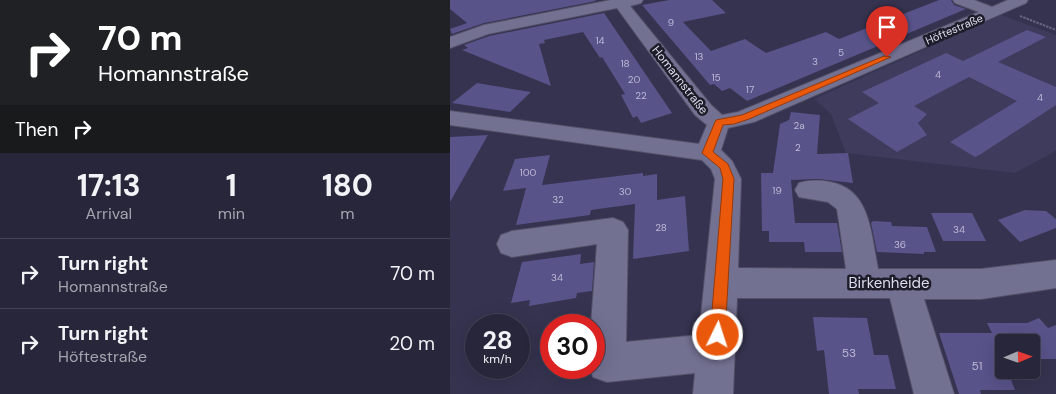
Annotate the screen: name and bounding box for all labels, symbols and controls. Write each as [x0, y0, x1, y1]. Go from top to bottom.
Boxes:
pin [866, 6, 908, 57]
street label: Höftestraße [923, 11, 985, 47]
icon: arrive [873, 13, 901, 41]
text: 70 m [98, 15, 182, 61]
house number: 9 [668, 16, 674, 29]
icon: right [15, 20, 80, 85]
house number: 14 [595, 34, 605, 47]
street label: Homannstraße [648, 43, 712, 117]
house number: 5 [838, 46, 844, 59]
house number: 13 [694, 50, 704, 63]
house number: 3 [812, 55, 818, 68]
house number: 18 [620, 57, 630, 70]
text: Homannstraße [98, 59, 249, 88]
house number: 4 [935, 68, 941, 81]
house number: 15 [711, 71, 721, 84]
house number: 20 [628, 73, 640, 86]
house number: 17 [746, 83, 754, 96]
house number: 22 [635, 89, 647, 102]
house number: 4 [1037, 91, 1043, 104]
icon: right [68, 115, 96, 143]
text: Then [15, 117, 58, 142]
house number: 2a [793, 119, 805, 132]
house number: 2 [795, 141, 801, 154]
text: 17:13 [77, 166, 141, 205]
text: 1 [226, 166, 237, 205]
text: 180 [322, 166, 373, 205]
house number: 100 [520, 166, 537, 179]
house number: 19 [772, 184, 782, 197]
house number: 30 [619, 185, 632, 198]
house number: 32 [552, 193, 564, 206]
text: Arrival [86, 203, 132, 224]
text: min [218, 203, 245, 224]
text: m [340, 203, 355, 224]
house number: 28 [655, 221, 667, 234]
house number: 34 [953, 223, 965, 236]
house number: 36 [894, 238, 906, 251]
text: Turn right [58, 251, 148, 276]
icon: right [15, 260, 43, 288]
text: 70 m [390, 261, 435, 286]
house number: 34 [551, 271, 563, 284]
street label: Birkenheide [848, 273, 930, 293]
text: Homannstraße [58, 276, 168, 297]
position arrow [691, 308, 743, 360]
speed limit sign: 30 [540, 314, 605, 379]
text: Turn right [58, 321, 148, 346]
text: 28 [482, 324, 513, 357]
icon: right [15, 330, 43, 358]
text: 20 m [389, 331, 435, 356]
north arrow [995, 334, 1040, 379]
map controls [995, 334, 1040, 379]
house number: 53 [842, 345, 856, 361]
text: Höftestraße [58, 346, 147, 367]
text: km/h [483, 351, 512, 367]
house number: 51 [971, 358, 983, 374]

